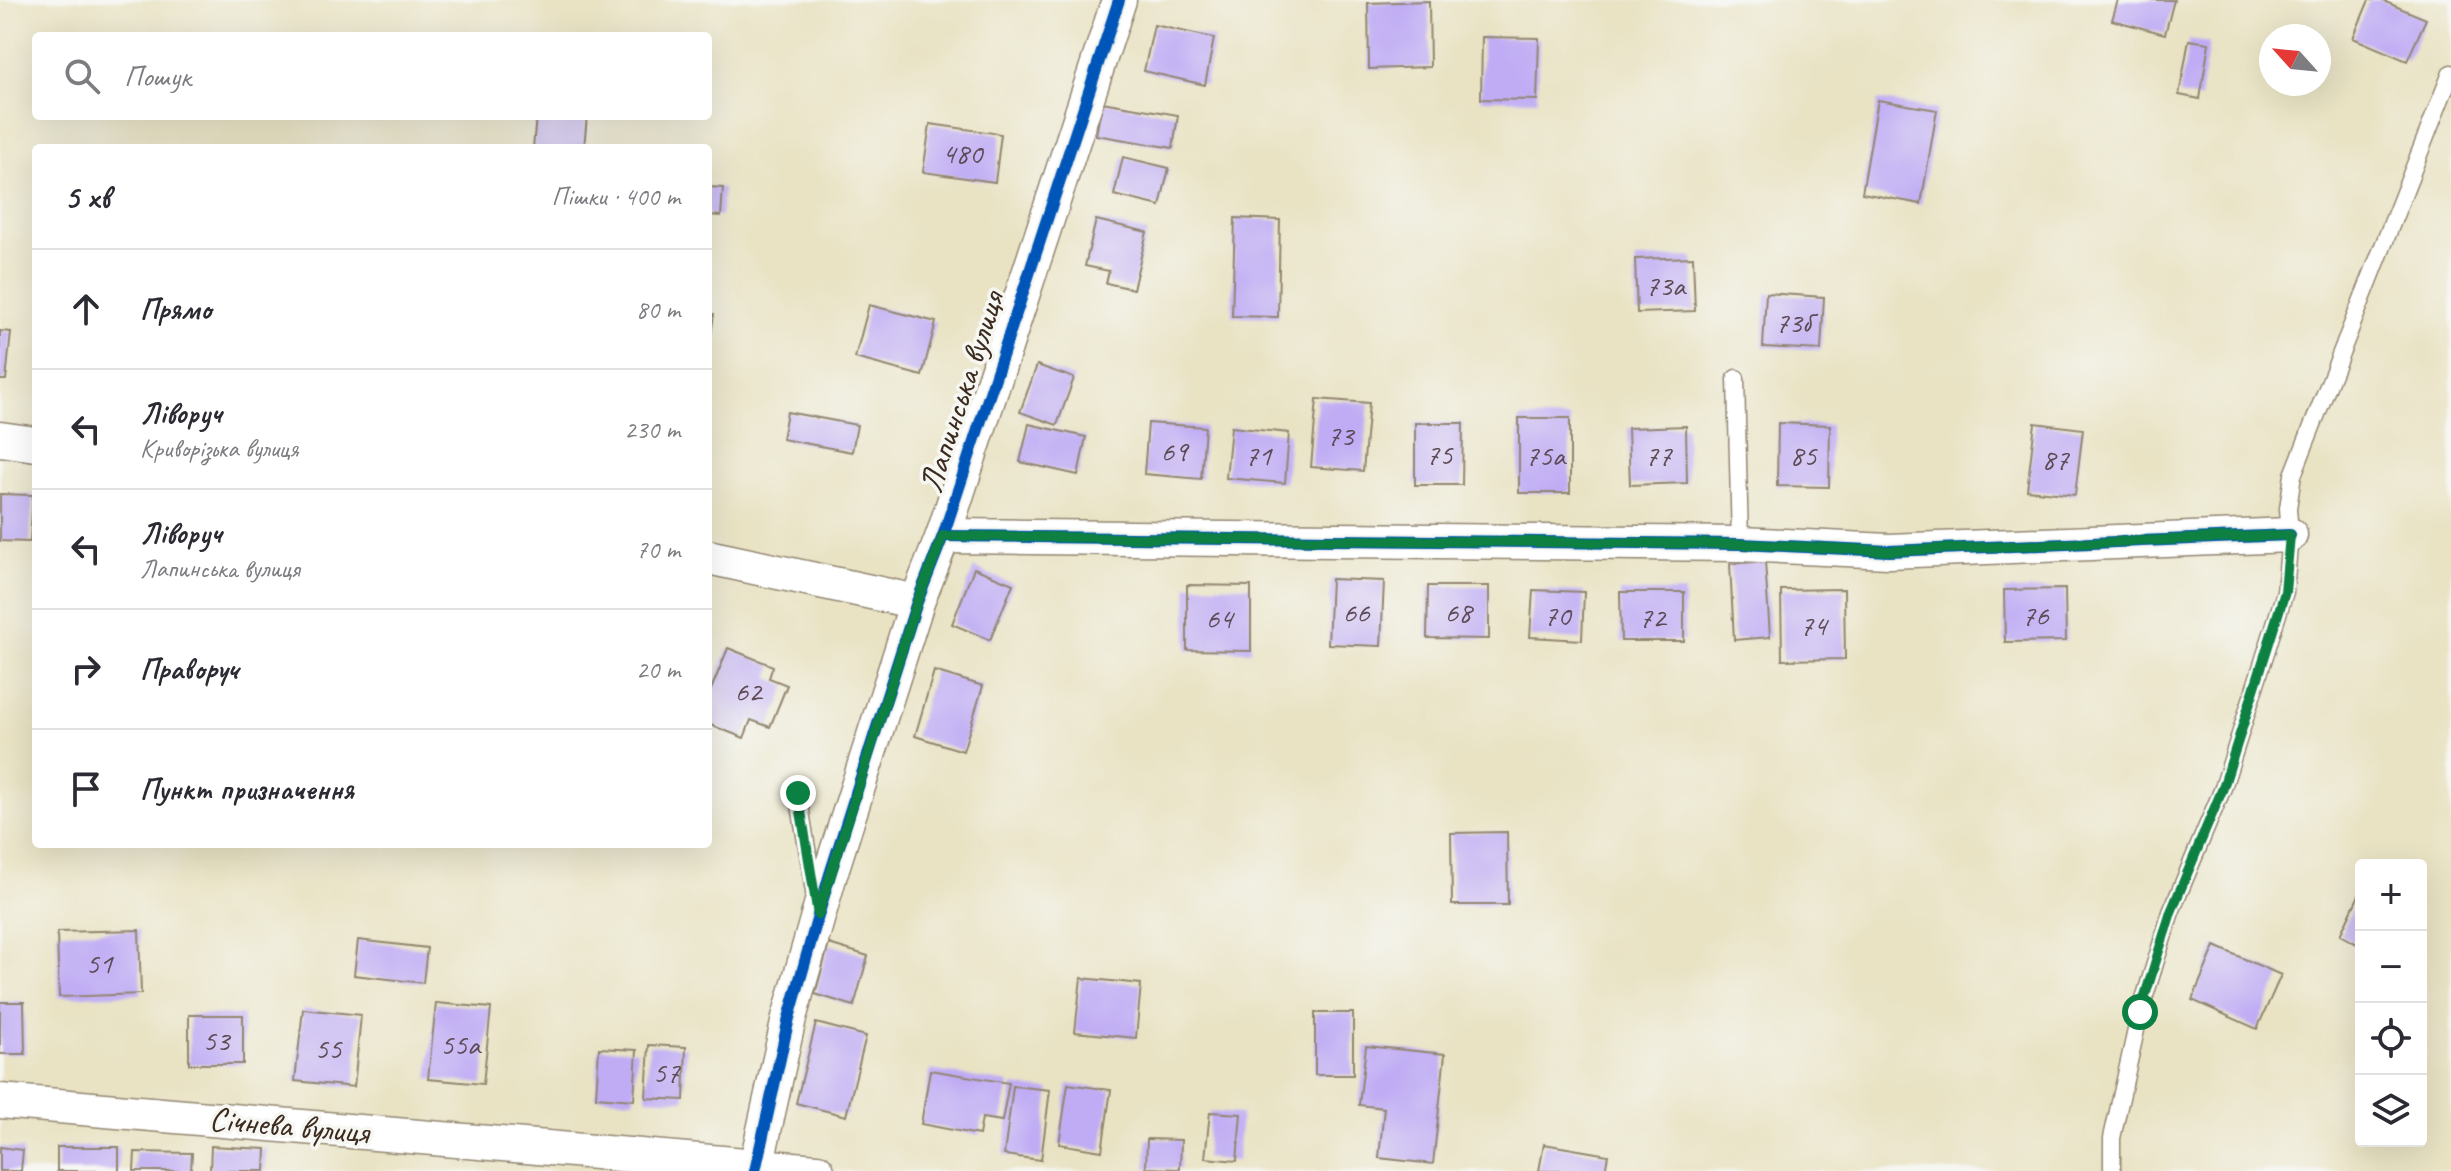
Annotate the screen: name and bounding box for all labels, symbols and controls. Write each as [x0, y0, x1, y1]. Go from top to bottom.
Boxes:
north arrow [2259, 24, 2331, 96]
search box [32, 32, 712, 120]
icon: search [60, 54, 104, 98]
text: Пошук [124, 57, 191, 95]
house number: 480 [942, 134, 985, 172]
text: 5 хв [64, 175, 110, 218]
text: Пішки · 400 m [552, 180, 680, 213]
house number: 73а [1645, 266, 1687, 304]
street label: Лапинська вулиця [908, 284, 1014, 498]
icon: ahead [64, 287, 108, 331]
text: Прямо [140, 290, 211, 328]
text: 80 m [636, 293, 680, 326]
house number: 73б [1775, 303, 1819, 341]
text: Ліворуч [140, 394, 221, 432]
icon: left [64, 407, 108, 451]
text: 230 m [624, 413, 680, 446]
house number: 73 [1327, 416, 1356, 454]
text: Криворізька вулиця [140, 432, 299, 465]
house number: 69 [1161, 432, 1190, 470]
house number: 75 [1426, 435, 1454, 473]
house number: 71 [1245, 436, 1273, 474]
house number: 75а [1525, 436, 1567, 474]
house number: 77 [1645, 436, 1673, 474]
house number: 85 [1790, 436, 1818, 474]
house number: 87 [2042, 440, 2070, 478]
text: Ліворуч [140, 514, 221, 552]
icon: left [64, 527, 108, 571]
text: 70 m [636, 533, 680, 566]
text: Лапинська вулиця [140, 552, 300, 585]
house number: 66 [1343, 593, 1371, 631]
house number: 68 [1445, 593, 1474, 631]
house number: 70 [1544, 596, 1573, 634]
house number: 76 [2022, 596, 2050, 634]
house number: 72 [1639, 598, 1668, 636]
house number: 64 [1206, 599, 1235, 637]
house number: 74 [1800, 606, 1829, 644]
icon: right [64, 647, 108, 691]
text: Праворуч [140, 650, 238, 688]
text: 20 m [636, 653, 680, 686]
house number: 62 [735, 672, 764, 710]
icon: arrive [64, 767, 108, 811]
text: Пункт призначення [140, 770, 354, 808]
route end [780, 775, 816, 811]
map controls [2355, 859, 2427, 1147]
button: + [2355, 859, 2427, 931]
button: − [2355, 931, 2427, 1003]
house number: 51 [86, 944, 114, 982]
route start [2122, 994, 2158, 1030]
button: locate [2355, 1003, 2427, 1075]
house number: 53 [203, 1021, 232, 1059]
house number: 55а [440, 1025, 482, 1063]
house number: 55 [315, 1029, 343, 1067]
house number: 57 [653, 1053, 681, 1091]
button: layers [2355, 1075, 2427, 1147]
street label: Січнева вулиця [208, 1097, 373, 1154]

